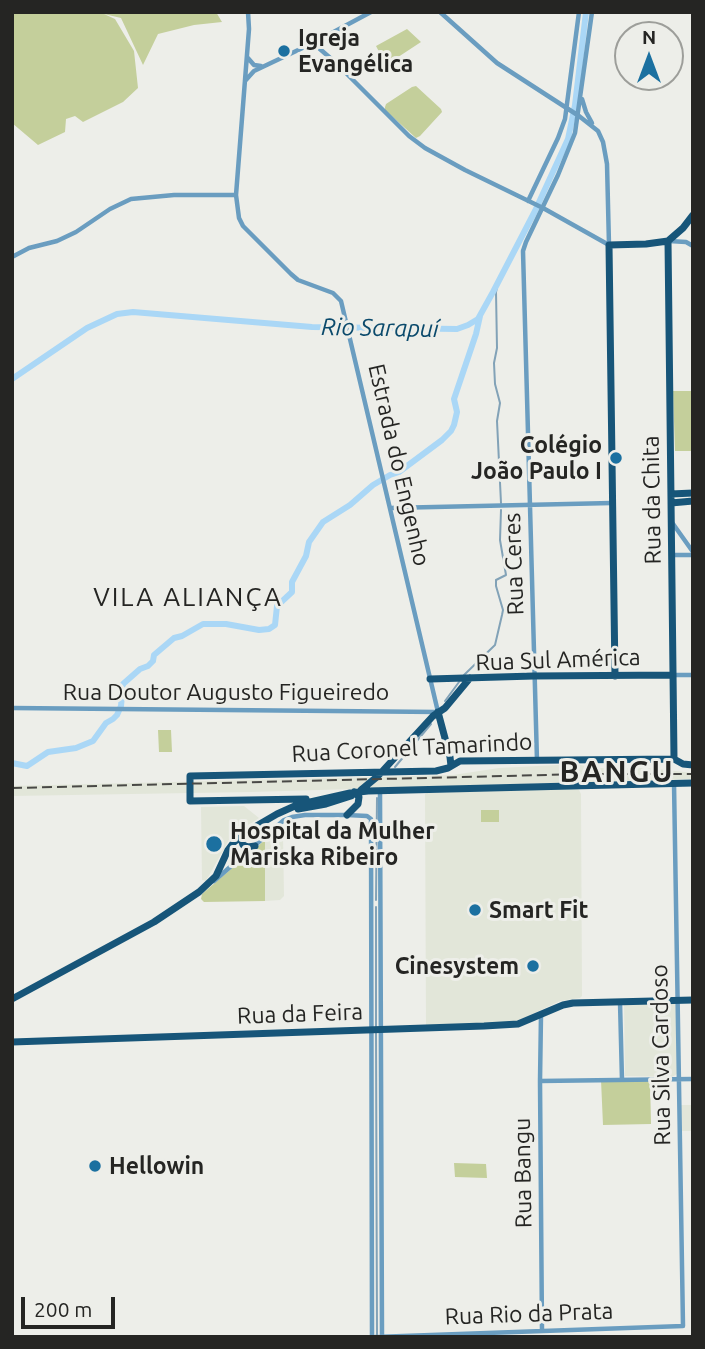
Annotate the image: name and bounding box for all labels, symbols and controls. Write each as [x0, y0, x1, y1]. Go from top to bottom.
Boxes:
north arrow [614, 21, 684, 91]
place label: Igreja Evangélica [298, 24, 413, 78]
text: N [642, 26, 656, 48]
marker: Igreja Evangélica [276, 43, 292, 59]
water label: Rio Sarapuí [321, 313, 439, 343]
street label: Estrada do Engenho [362, 361, 436, 569]
place label: Colégio João Paulo I [471, 431, 602, 485]
street label: Rua da Chita [637, 435, 667, 565]
marker: Colégio João Paulo I [608, 450, 624, 466]
street label: Rua Ceres [498, 512, 530, 616]
district label: VILA ALIANÇA [95, 581, 281, 613]
street label: Rua Sul América [475, 643, 641, 677]
street label: Rua Doutor Augusto Figueiredo [63, 678, 389, 706]
street label: Rua Coronel Tamarindo [291, 728, 533, 768]
district label: BANGU [560, 754, 674, 790]
place label: Hospital da Mulher Mariska Ribeiro [230, 817, 435, 871]
marker: Hospital da Mulher Mariska Ribeiro [204, 834, 224, 854]
place label: Smart Fit [489, 896, 588, 924]
marker: Smart Fit [467, 902, 483, 918]
place label: Cinesystem [395, 952, 519, 980]
marker: Cinesystem [525, 958, 541, 974]
street label: Rua Silva Cardoso [646, 964, 676, 1146]
street label: Rua da Feira [237, 998, 363, 1030]
street label: Rua Bangu [508, 1118, 538, 1228]
place label: Hellowin [109, 1152, 204, 1180]
marker: Hellowin [87, 1158, 103, 1174]
scale bar [24, 1282, 119, 1326]
text: 200 m [34, 1297, 92, 1321]
street label: Rua Rio da Prata [444, 1297, 614, 1331]

